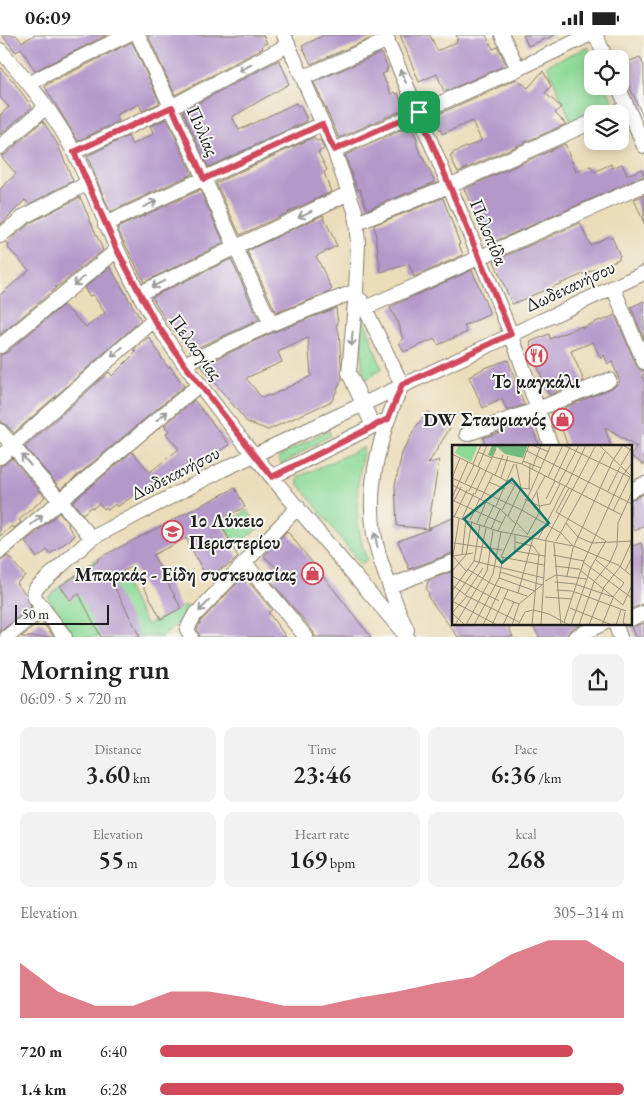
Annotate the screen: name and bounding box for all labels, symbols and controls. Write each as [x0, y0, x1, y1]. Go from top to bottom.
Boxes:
text: 06:09 [25, 5, 71, 30]
map controls [584, 50, 629, 150]
button: locate [584, 50, 629, 95]
one-way arrow [239, 63, 253, 73]
one-way arrow [398, 69, 407, 84]
pin [398, 91, 440, 133]
icon: arrive [405, 98, 433, 126]
street label: Πυλίας [181, 102, 225, 160]
button: layers [584, 105, 629, 150]
street label: Πελοπίδα [464, 195, 514, 269]
one-way arrow [142, 198, 157, 208]
one-way arrow [298, 210, 313, 219]
street label: Δωδεκανήσου [521, 254, 619, 318]
one-way arrow [73, 276, 86, 287]
one-way arrow [151, 280, 166, 289]
street label: Πελασγίας [163, 309, 229, 385]
one-way arrow [347, 331, 357, 347]
restaurant icon: Το μαγκάλι [524, 343, 548, 367]
one-way arrow [111, 346, 124, 358]
place label: Το μαγκάλι [492, 369, 581, 394]
place label: DW Σταυριανός [423, 407, 546, 432]
shop icon: DW Σταυριανός [550, 407, 574, 431]
one-way arrow [155, 410, 168, 421]
street label: Δωδεκανήσου [126, 440, 224, 506]
inset map [452, 445, 632, 625]
one-way arrow [20, 454, 32, 467]
place label: 1ο Λύκειο Περιστερίου [189, 508, 280, 555]
one-way arrow [31, 514, 44, 526]
school or university icon: 1ο Λύκειο Περιστερίου [161, 519, 185, 543]
one-way arrow [370, 532, 380, 548]
place label: Μπαρκάς - Είδη συσκευασίας [74, 562, 296, 587]
shop icon: Μπαρκάς - Είδη συσκευασίας [300, 562, 324, 586]
one-way arrow [198, 600, 210, 612]
scale bar [15, 602, 109, 625]
text: 50 m [22, 605, 49, 623]
text: Morning run [20, 651, 170, 687]
button: share [572, 654, 624, 706]
text: 06:09 · 5 × 720 m [20, 688, 127, 709]
text: Distance [95, 740, 141, 758]
text: Time [307, 740, 337, 758]
text: Pace [514, 740, 538, 758]
text: 3.60 [86, 758, 130, 790]
text: 23:46 [293, 758, 351, 790]
text: 6:36 [490, 758, 536, 790]
text: km [130, 769, 150, 787]
text: /km [536, 769, 562, 787]
text: Elevation [93, 825, 143, 843]
text: Heart rate [295, 825, 349, 843]
text: kcal [516, 825, 537, 843]
text: 55 [98, 843, 124, 875]
text: 169 [289, 843, 327, 875]
text: 268 [507, 843, 545, 875]
text: m [124, 854, 138, 872]
text: bpm [327, 854, 355, 872]
text: Elevation [20, 902, 78, 923]
text: 305–314 m [553, 902, 624, 923]
text: 720 m [20, 1041, 62, 1062]
text: 6:40 [100, 1041, 127, 1062]
text: 1.4 km [20, 1079, 66, 1100]
text: 6:28 [100, 1079, 127, 1100]

